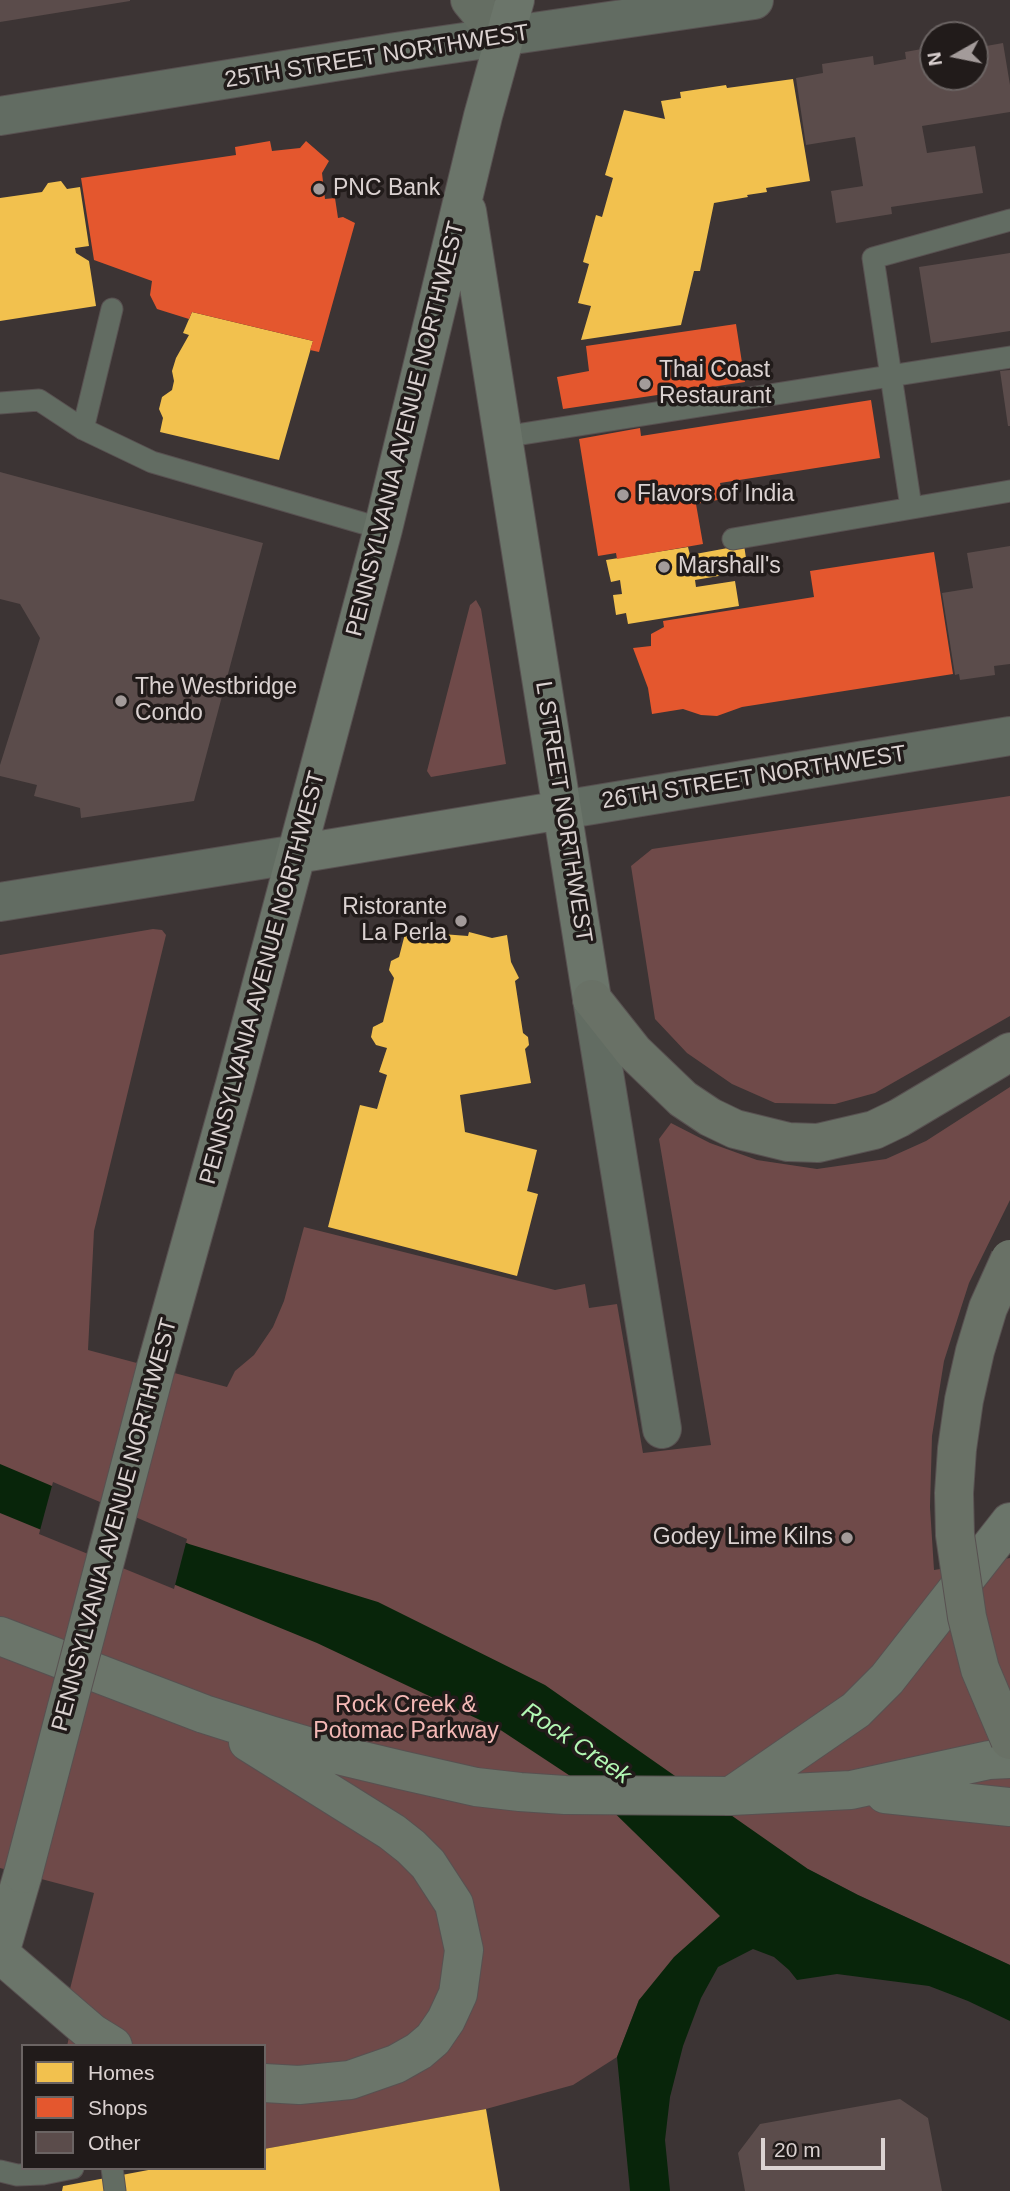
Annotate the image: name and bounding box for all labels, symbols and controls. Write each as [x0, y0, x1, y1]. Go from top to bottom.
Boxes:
street label: 25TH STREET NORTHWEST [223, 19, 531, 95]
north arrow [919, 21, 989, 91]
text: N [923, 51, 946, 67]
place label: PNC Bank [333, 175, 440, 203]
marker: PNC Bank [311, 181, 327, 197]
street label: PENNSYLVANIA AVENUE NORTHWEST [341, 219, 471, 639]
place label: Thai Coast Restaurant [659, 357, 772, 411]
marker: Thai Coast Restaurant [637, 376, 653, 392]
place label: Flavors of India [637, 481, 794, 509]
marker: Flavors of India [615, 487, 631, 503]
place label: Marshall's [678, 553, 781, 581]
marker: Marshall's [656, 559, 672, 575]
place label: The Westbridge Condo [135, 674, 297, 728]
street label: L STREET NORTHWEST [529, 679, 597, 945]
marker: The Westbridge Condo [113, 693, 129, 709]
street label: 26TH STREET NORTHWEST [600, 740, 908, 816]
street label: PENNSYLVANIA AVENUE NORTHWEST [194, 768, 332, 1188]
place label: Ristorante La Perla [342, 894, 447, 948]
marker: Ristorante La Perla [453, 913, 469, 929]
street label: PENNSYLVANIA AVENUE NORTHWEST [46, 1315, 184, 1735]
place label: Godey Lime Kilns [653, 1524, 833, 1552]
marker: Godey Lime Kilns [839, 1530, 855, 1546]
park label: Rock Creek & Potomac Parkway [313, 1692, 499, 1746]
water label: Rock Creek [516, 1697, 636, 1791]
legend [21, 2044, 266, 2170]
text: Homes [88, 2061, 155, 2084]
text: Shops [88, 2096, 148, 2119]
scale bar [765, 2124, 889, 2168]
text: Other [88, 2131, 141, 2154]
text: 20 m [774, 2138, 821, 2161]

